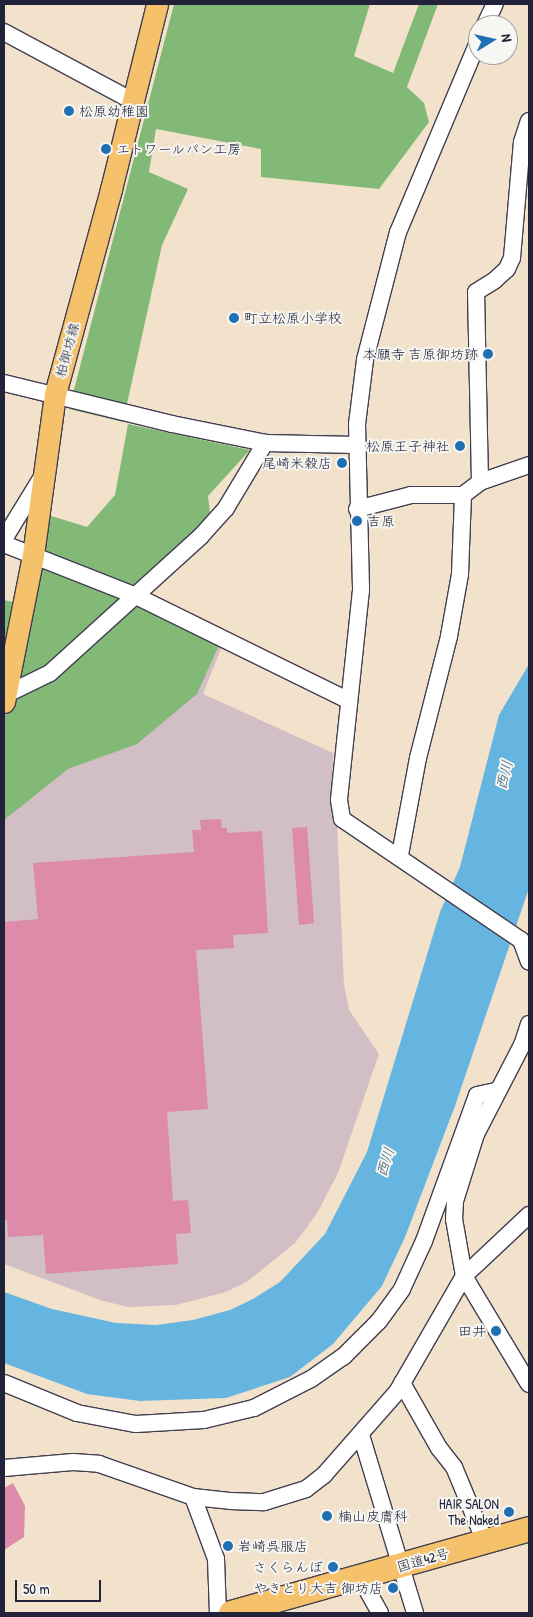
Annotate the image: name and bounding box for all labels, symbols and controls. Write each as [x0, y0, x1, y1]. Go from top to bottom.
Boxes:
north arrow [468, 15, 518, 65]
text: N [497, 33, 517, 43]
place label: 松原幼稚園 [79, 103, 149, 119]
marker: 松原幼稚園 [63, 105, 75, 117]
place label: エトワールパン工房 [116, 141, 242, 157]
marker: エトワールパン工房 [100, 143, 112, 155]
place label: 町立松原小学校 [244, 310, 342, 326]
marker: 町立松原小学校 [228, 312, 240, 324]
street label: 柏御坊線 [52, 321, 82, 379]
place label: 本願寺 吉原御坊跡 [363, 346, 478, 362]
marker: 本願寺 吉原御坊跡 [482, 348, 494, 360]
place label: 松原王子神社 [366, 438, 450, 454]
marker: 松原王子神社 [454, 440, 466, 452]
place label: 尾崎米穀店 [262, 455, 332, 471]
marker: 尾崎米穀店 [336, 457, 348, 469]
place label: 吉原 [367, 513, 395, 529]
marker: 吉原 [351, 515, 363, 527]
water label: 西川 [492, 758, 516, 792]
water label: 西川 [372, 1145, 398, 1179]
place label: 田井 [458, 1323, 486, 1339]
marker: 田井 [490, 1325, 502, 1337]
place label: HAIR SALON The Naked [439, 1496, 499, 1528]
marker: HAIR SALON The Naked [503, 1506, 515, 1518]
place label: 楠山皮膚科 [338, 1508, 408, 1524]
marker: 楠山皮膚科 [320, 1509, 334, 1523]
place label: 岩崎呉服店 [238, 1538, 308, 1554]
marker: 岩崎呉服店 [222, 1540, 234, 1552]
street label: 国道42号 [395, 1545, 451, 1575]
place label: さくらんぼ [253, 1559, 323, 1575]
marker: さくらんぼ [327, 1561, 339, 1573]
scale bar [18, 1570, 104, 1602]
text: 50 m [23, 1578, 50, 1599]
place label: やきとり大吉 御坊店 [254, 1580, 383, 1596]
marker: やきとり大吉 御坊店 [387, 1582, 399, 1594]

